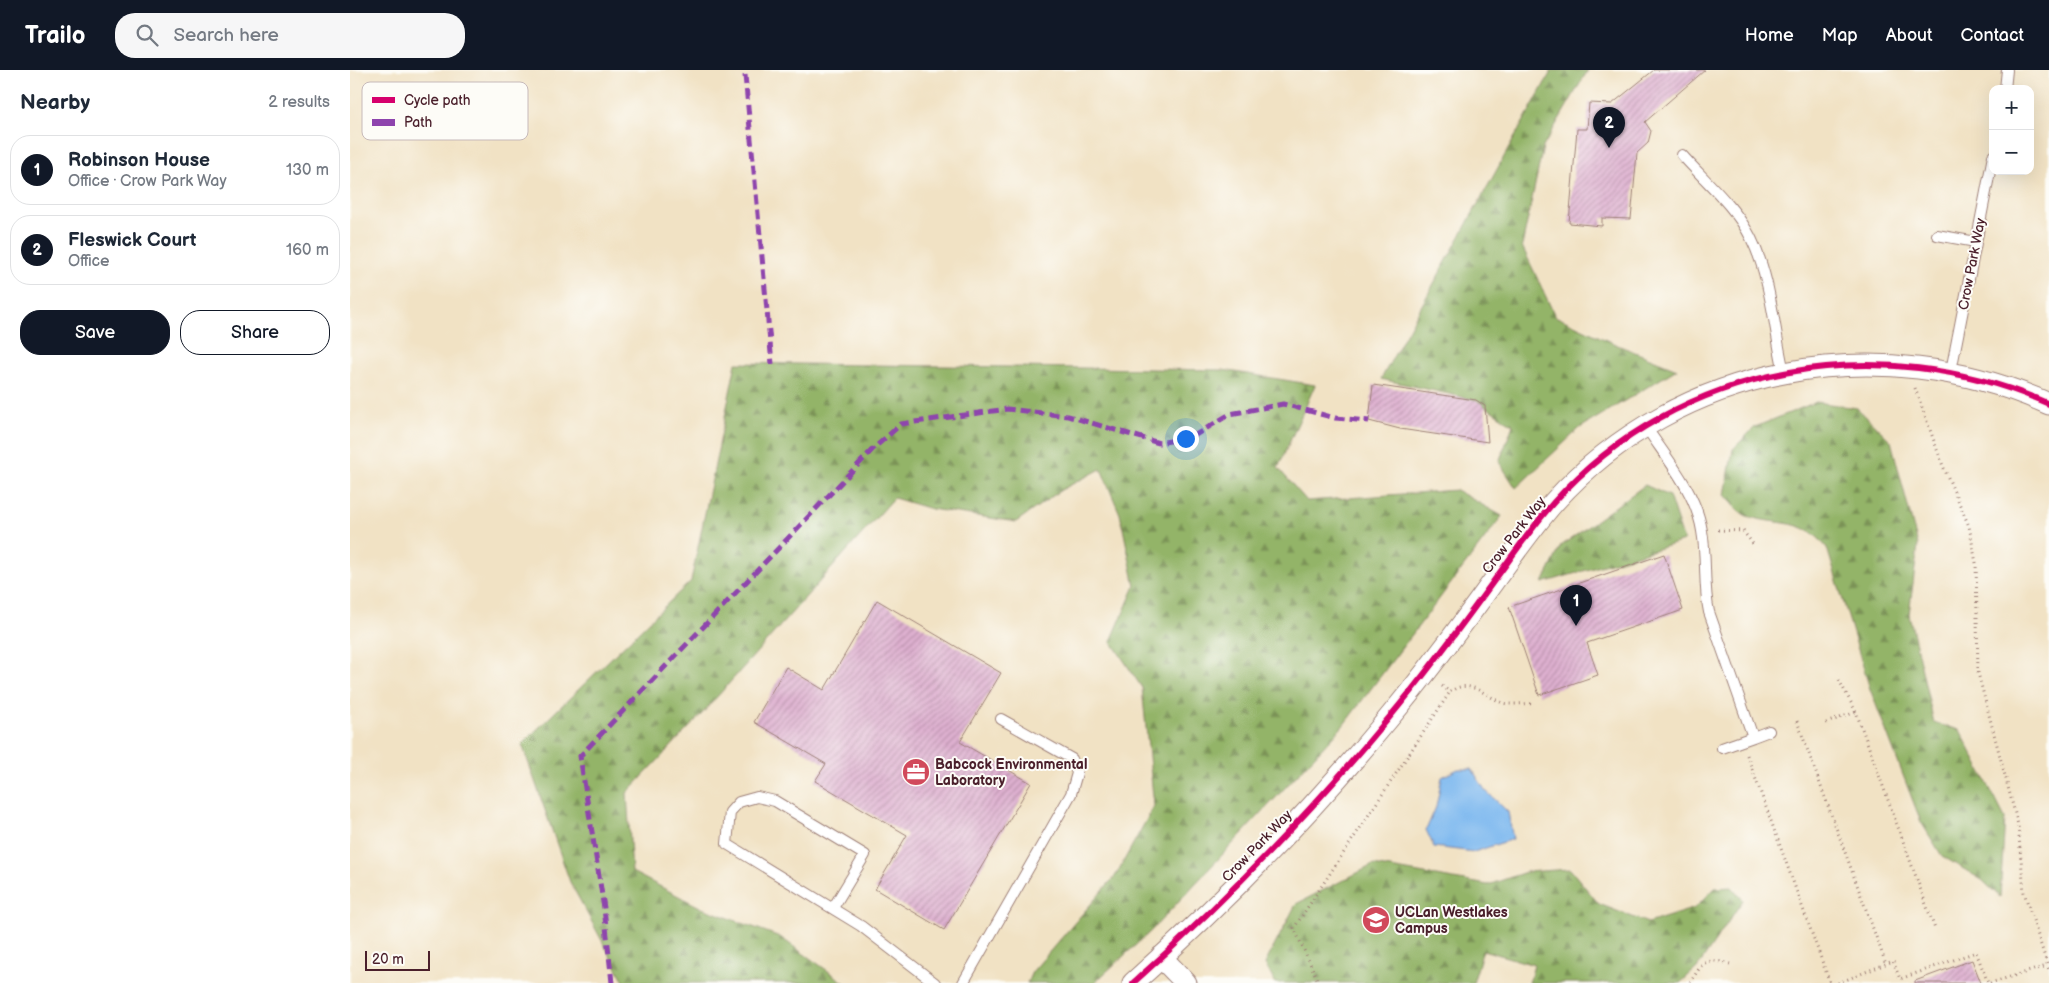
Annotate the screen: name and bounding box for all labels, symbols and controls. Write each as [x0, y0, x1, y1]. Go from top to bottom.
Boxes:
search box [115, 13, 465, 58]
text: Trailo [25, 21, 85, 50]
icon: search [133, 21, 161, 49]
text: Search here [173, 24, 279, 47]
text: Home [1745, 25, 1794, 46]
text: Map [1822, 25, 1858, 46]
text: About [1886, 25, 1933, 46]
text: Contact [1961, 25, 2024, 46]
legend [362, 82, 528, 140]
map controls [1989, 85, 2034, 175]
button: + [1989, 85, 2034, 130]
text: Nearby [20, 90, 90, 115]
text: Cycle path [404, 92, 471, 109]
text: 2 results [268, 93, 330, 112]
pin: 2 [1593, 107, 1625, 148]
text: Path [404, 114, 432, 131]
button: − [1989, 130, 2034, 175]
text: Robinson House [68, 149, 210, 172]
text: 1 [34, 161, 40, 180]
text: 130 m [286, 161, 329, 180]
text: Office · Crow Park Way [68, 172, 227, 191]
street label: Crow Park Way [1955, 216, 1989, 311]
text: Fleswick Court [68, 229, 196, 252]
text: 2 [32, 241, 42, 260]
text: 160 m [286, 241, 329, 260]
text: Office [68, 252, 110, 271]
button: Save [20, 310, 170, 355]
button: Share [180, 310, 330, 355]
your location [1173, 426, 1199, 452]
street label: Crow Park Way [1479, 492, 1550, 577]
pin: 1 [1560, 585, 1592, 626]
place label: Babcock Environmental Laboratory [935, 756, 1087, 789]
office icon: Babcock Environmental Laboratory [901, 757, 931, 787]
street label: Crow Park Way [1218, 806, 1296, 885]
place label: UCLan Westlakes Campus [1395, 904, 1508, 937]
school or university icon: UCLan Westlakes Campus [1361, 905, 1391, 935]
scale bar [365, 948, 430, 971]
text: 20 m [372, 951, 404, 968]

